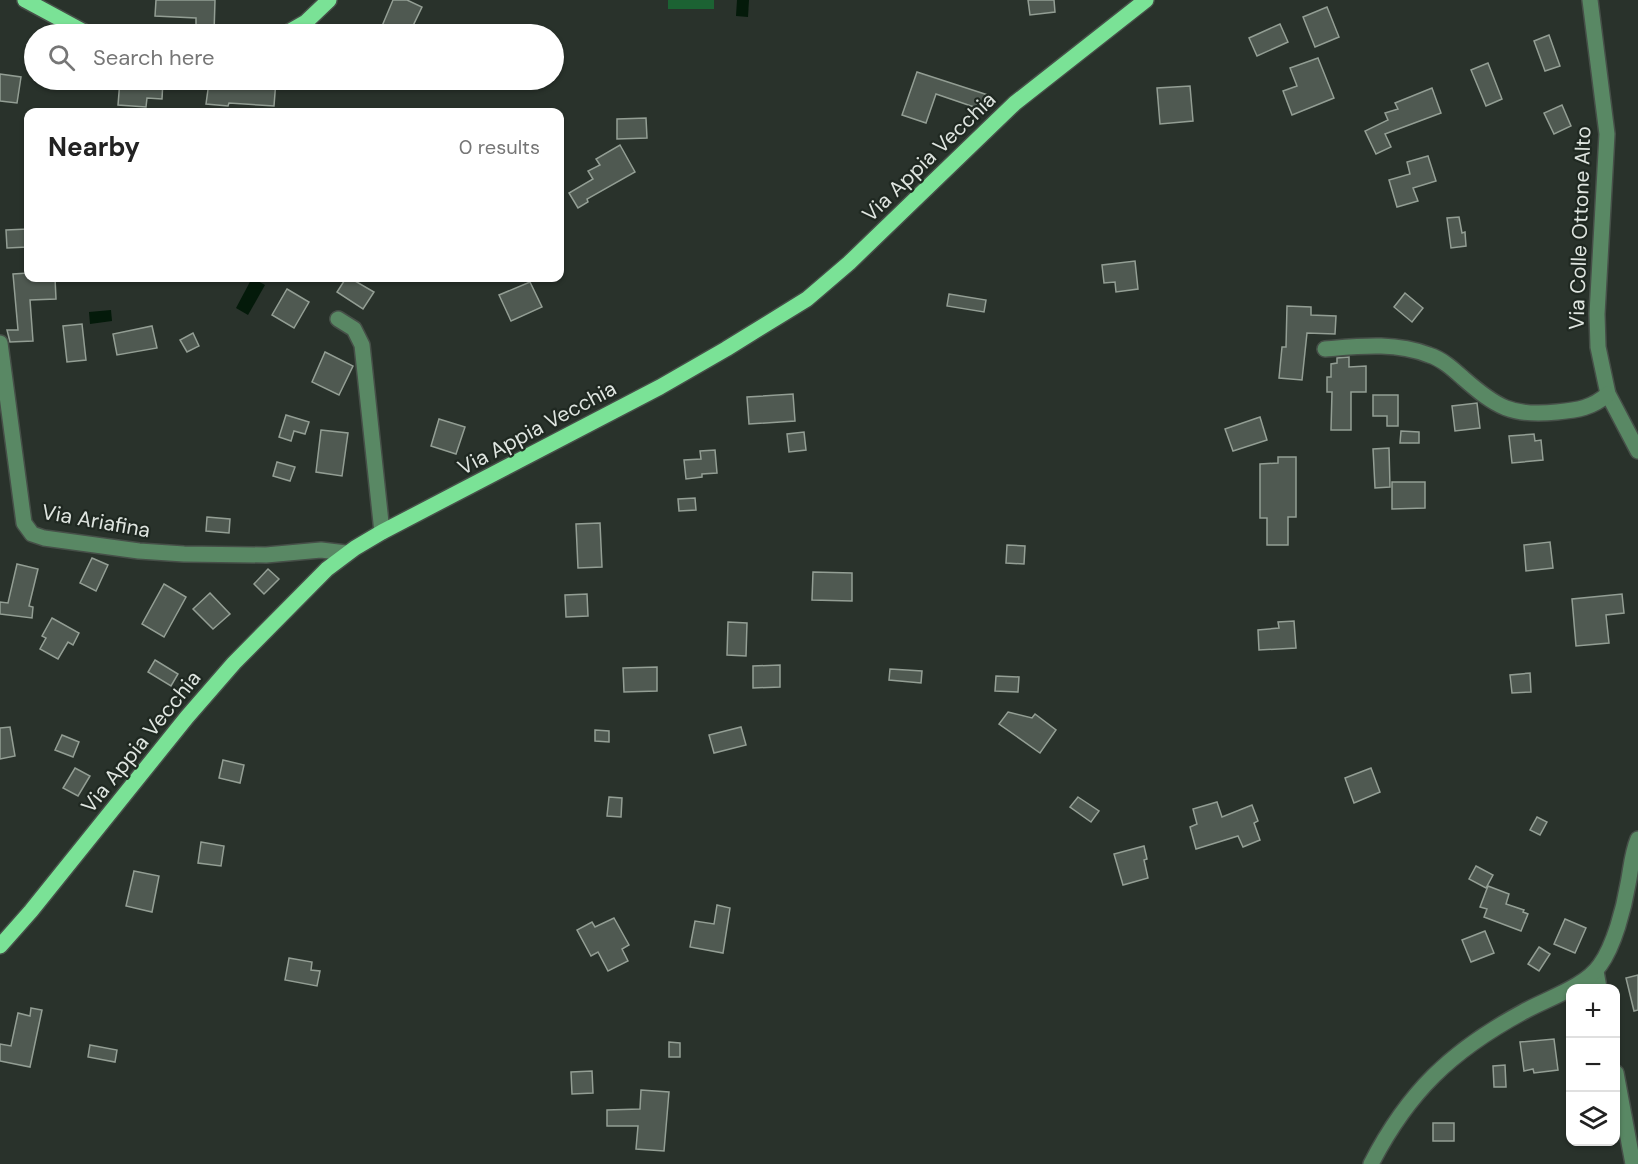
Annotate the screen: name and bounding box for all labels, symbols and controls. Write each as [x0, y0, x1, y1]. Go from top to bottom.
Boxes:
search box [24, 24, 564, 90]
icon: search [45, 41, 78, 74]
text: Search here [93, 43, 214, 72]
street label: Via Appia Vecchia [856, 86, 1002, 228]
street label: Via Colle Ottone Alto [1562, 126, 1598, 330]
text: Nearby [48, 130, 140, 164]
text: 0 results [459, 134, 540, 160]
street label: Via Appia Vecchia [453, 374, 621, 482]
street label: Via Ariafina [40, 498, 152, 544]
street label: Via Appia Vecchia [75, 665, 207, 819]
map controls [1566, 984, 1620, 1146]
button: + [1566, 984, 1620, 1038]
button: − [1566, 1038, 1620, 1092]
button: layers [1566, 1092, 1620, 1146]

